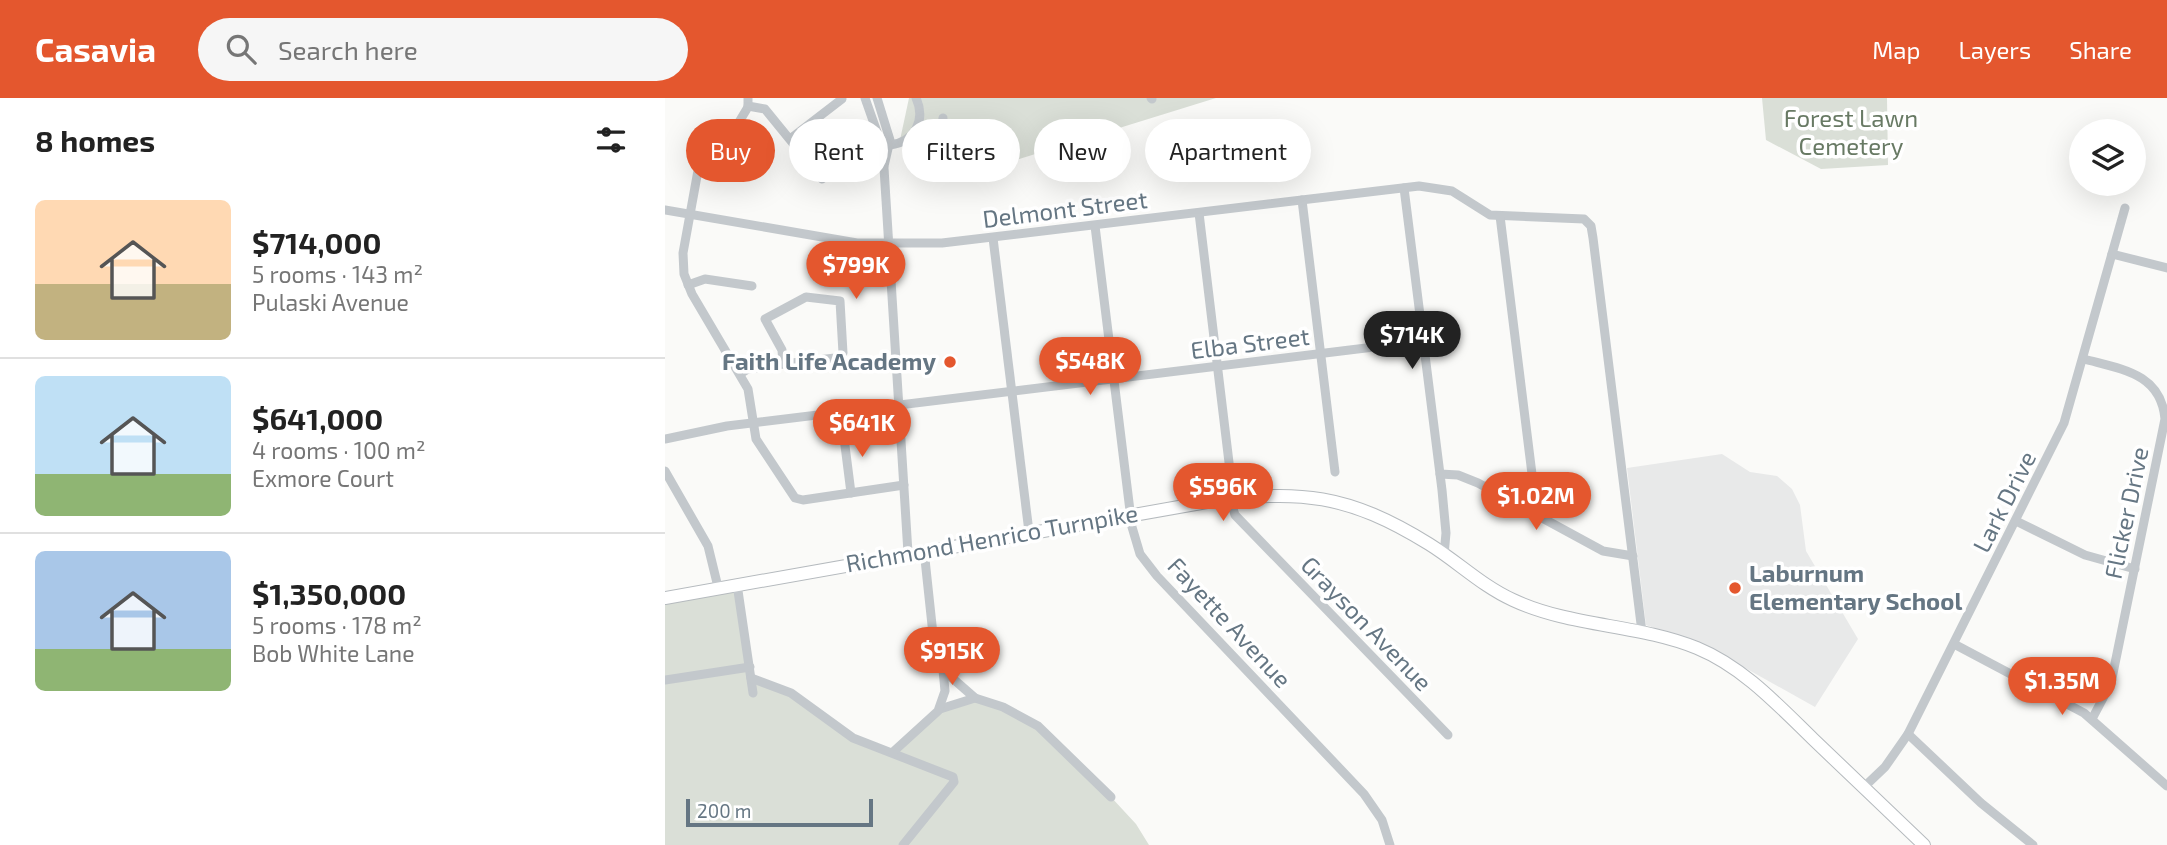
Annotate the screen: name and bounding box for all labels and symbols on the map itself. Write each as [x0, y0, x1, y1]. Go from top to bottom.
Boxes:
park label: Forest Lawn Cemetery [1784, 103, 1918, 160]
street label: Delmont Street [981, 184, 1149, 233]
pin: $799K [807, 242, 905, 301]
pin: $714K [1363, 312, 1461, 371]
street label: Elba Street [1189, 321, 1311, 364]
pin: $548K [1041, 338, 1139, 397]
place label: Faith Life Academy [722, 346, 936, 375]
marker: Faith Life Academy [942, 354, 958, 370]
pin: $641K [813, 400, 911, 459]
street label: Flicker Drive [2097, 444, 2154, 581]
street label: Lark Drive [1966, 446, 2041, 557]
pin: $596K [1174, 464, 1272, 523]
pin: $1.02M [1479, 472, 1593, 532]
street label: Richmond Henrico Turnpike [843, 498, 1140, 578]
street label: Grayson Avenue [1296, 550, 1438, 696]
street label: Fayette Avenue [1162, 551, 1298, 693]
place label: Laburnum Elementary School [1749, 558, 1962, 615]
marker: Laburnum Elementary School [1727, 580, 1743, 596]
pin: $915K [903, 628, 1001, 687]
pin: $1.35M [2005, 658, 2119, 717]
scale bar [686, 796, 873, 828]

